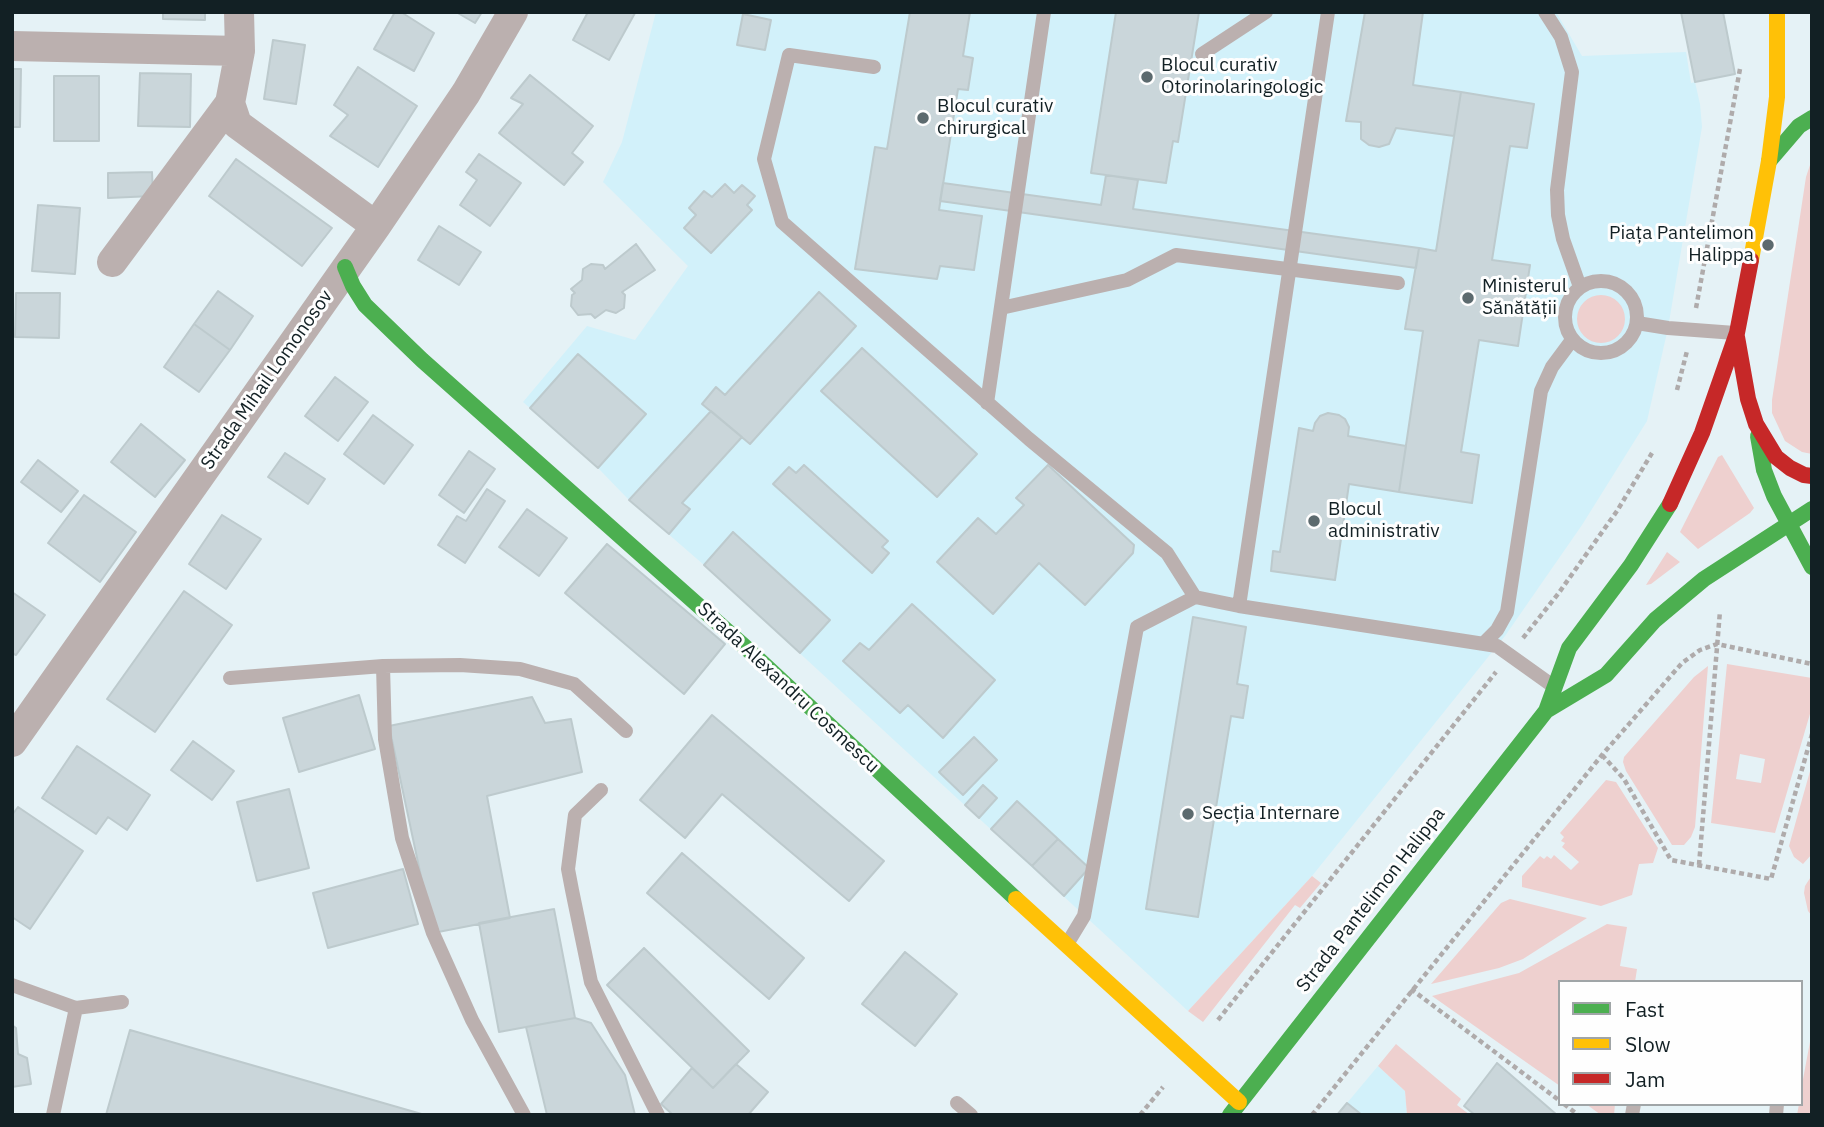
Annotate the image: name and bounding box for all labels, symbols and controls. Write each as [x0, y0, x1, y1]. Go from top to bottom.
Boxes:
place label: Blocul curativ Otorinolaringologic [1161, 55, 1323, 99]
marker: Blocul curativ Otorinolaringologic [1139, 69, 1155, 85]
place label: Blocul curativ chirurgical [937, 96, 1053, 140]
marker: Blocul curativ chirurgical [915, 110, 931, 126]
place label: Piața Pantelimon Halippa [1609, 223, 1754, 267]
marker: Piața Pantelimon Halippa [1760, 237, 1776, 253]
place label: Ministerul Sănătății [1482, 276, 1567, 320]
street label: Strada Mihail Lomonosov [196, 286, 338, 474]
marker: Ministerul Sănătății [1460, 290, 1476, 306]
place label: Blocul administrativ [1328, 499, 1440, 543]
marker: Blocul administrativ [1306, 513, 1322, 529]
street label: Strada Alexandru Cosmescu [692, 598, 884, 778]
place label: Secția Internare [1202, 803, 1340, 825]
street label: Strada Pantelimon Halippa [1292, 803, 1450, 997]
marker: Secția Internare [1180, 806, 1196, 822]
legend [1558, 980, 1803, 1106]
text: Fast [1625, 995, 1665, 1023]
text: Slow [1625, 1030, 1671, 1058]
text: Jam [1625, 1065, 1665, 1093]

